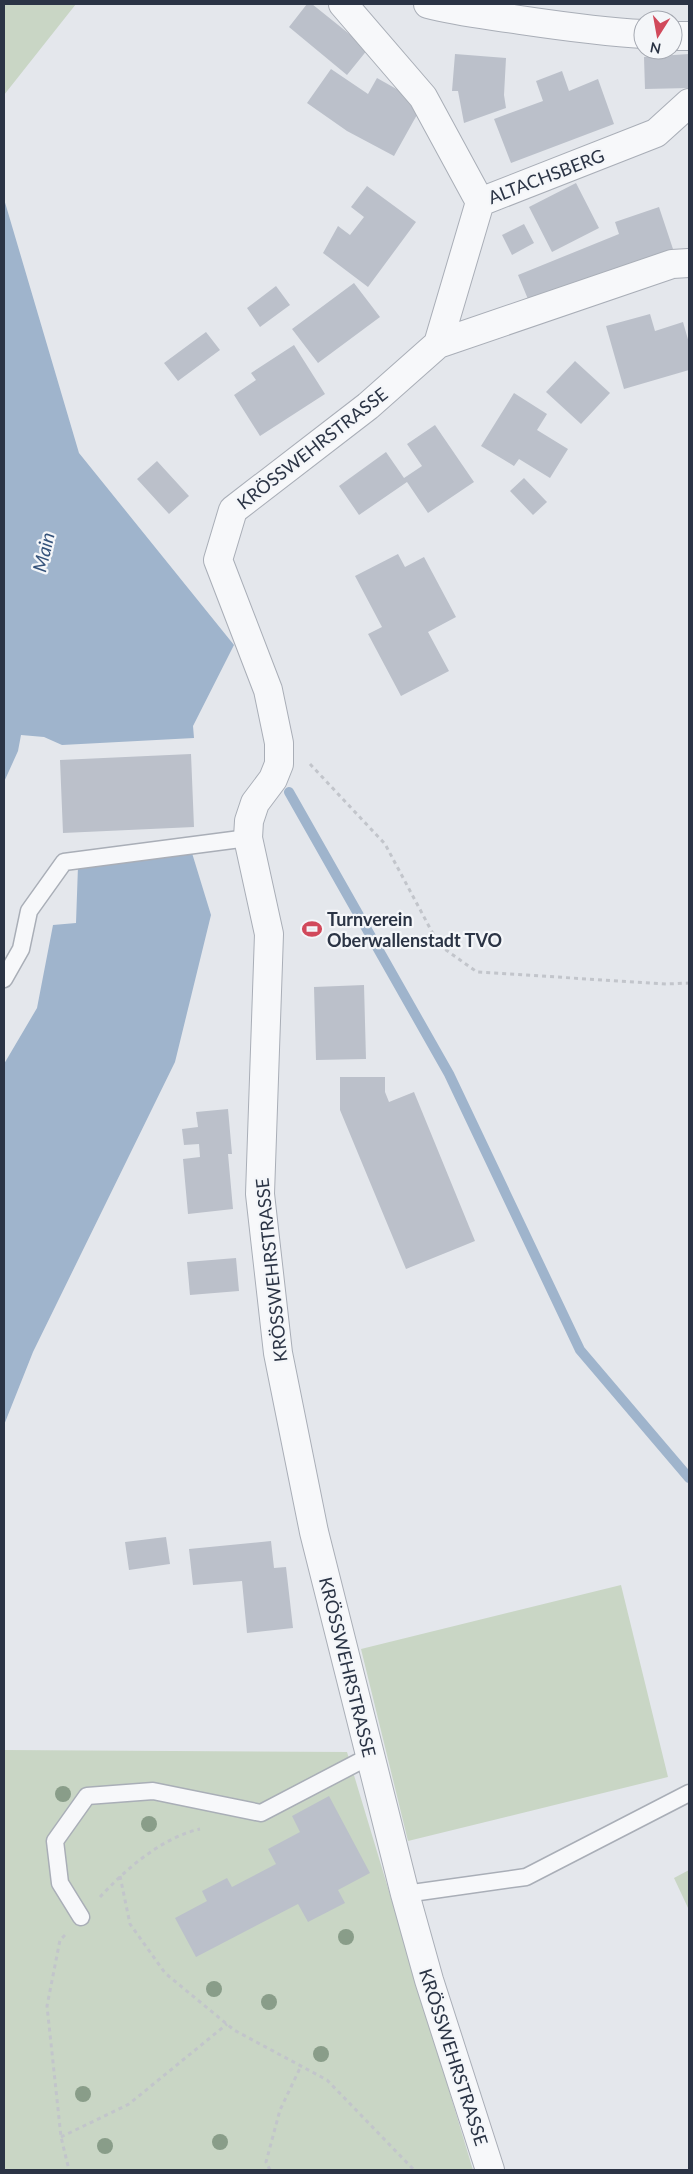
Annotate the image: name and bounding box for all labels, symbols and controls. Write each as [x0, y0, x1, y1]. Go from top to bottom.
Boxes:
north arrow [633, 10, 683, 60]
text: N [649, 39, 662, 58]
street label: ALTACHSBERG [485, 144, 607, 208]
street label: KRÖSSWEHRSTRASSE [232, 382, 392, 514]
water label: Main [27, 530, 59, 574]
place label: Turnverein Oberwallenstadt TVO [327, 908, 502, 951]
sports icon: Turnverein Oberwallenstadt TVO [301, 918, 323, 940]
street label: KRÖSSWEHRSTRASSE [250, 1177, 292, 1363]
street label: KRÖSSWEHRSTRASSE [315, 1575, 381, 1759]
street label: KRÖSSWEHRSTRASSE [415, 1966, 493, 2148]

